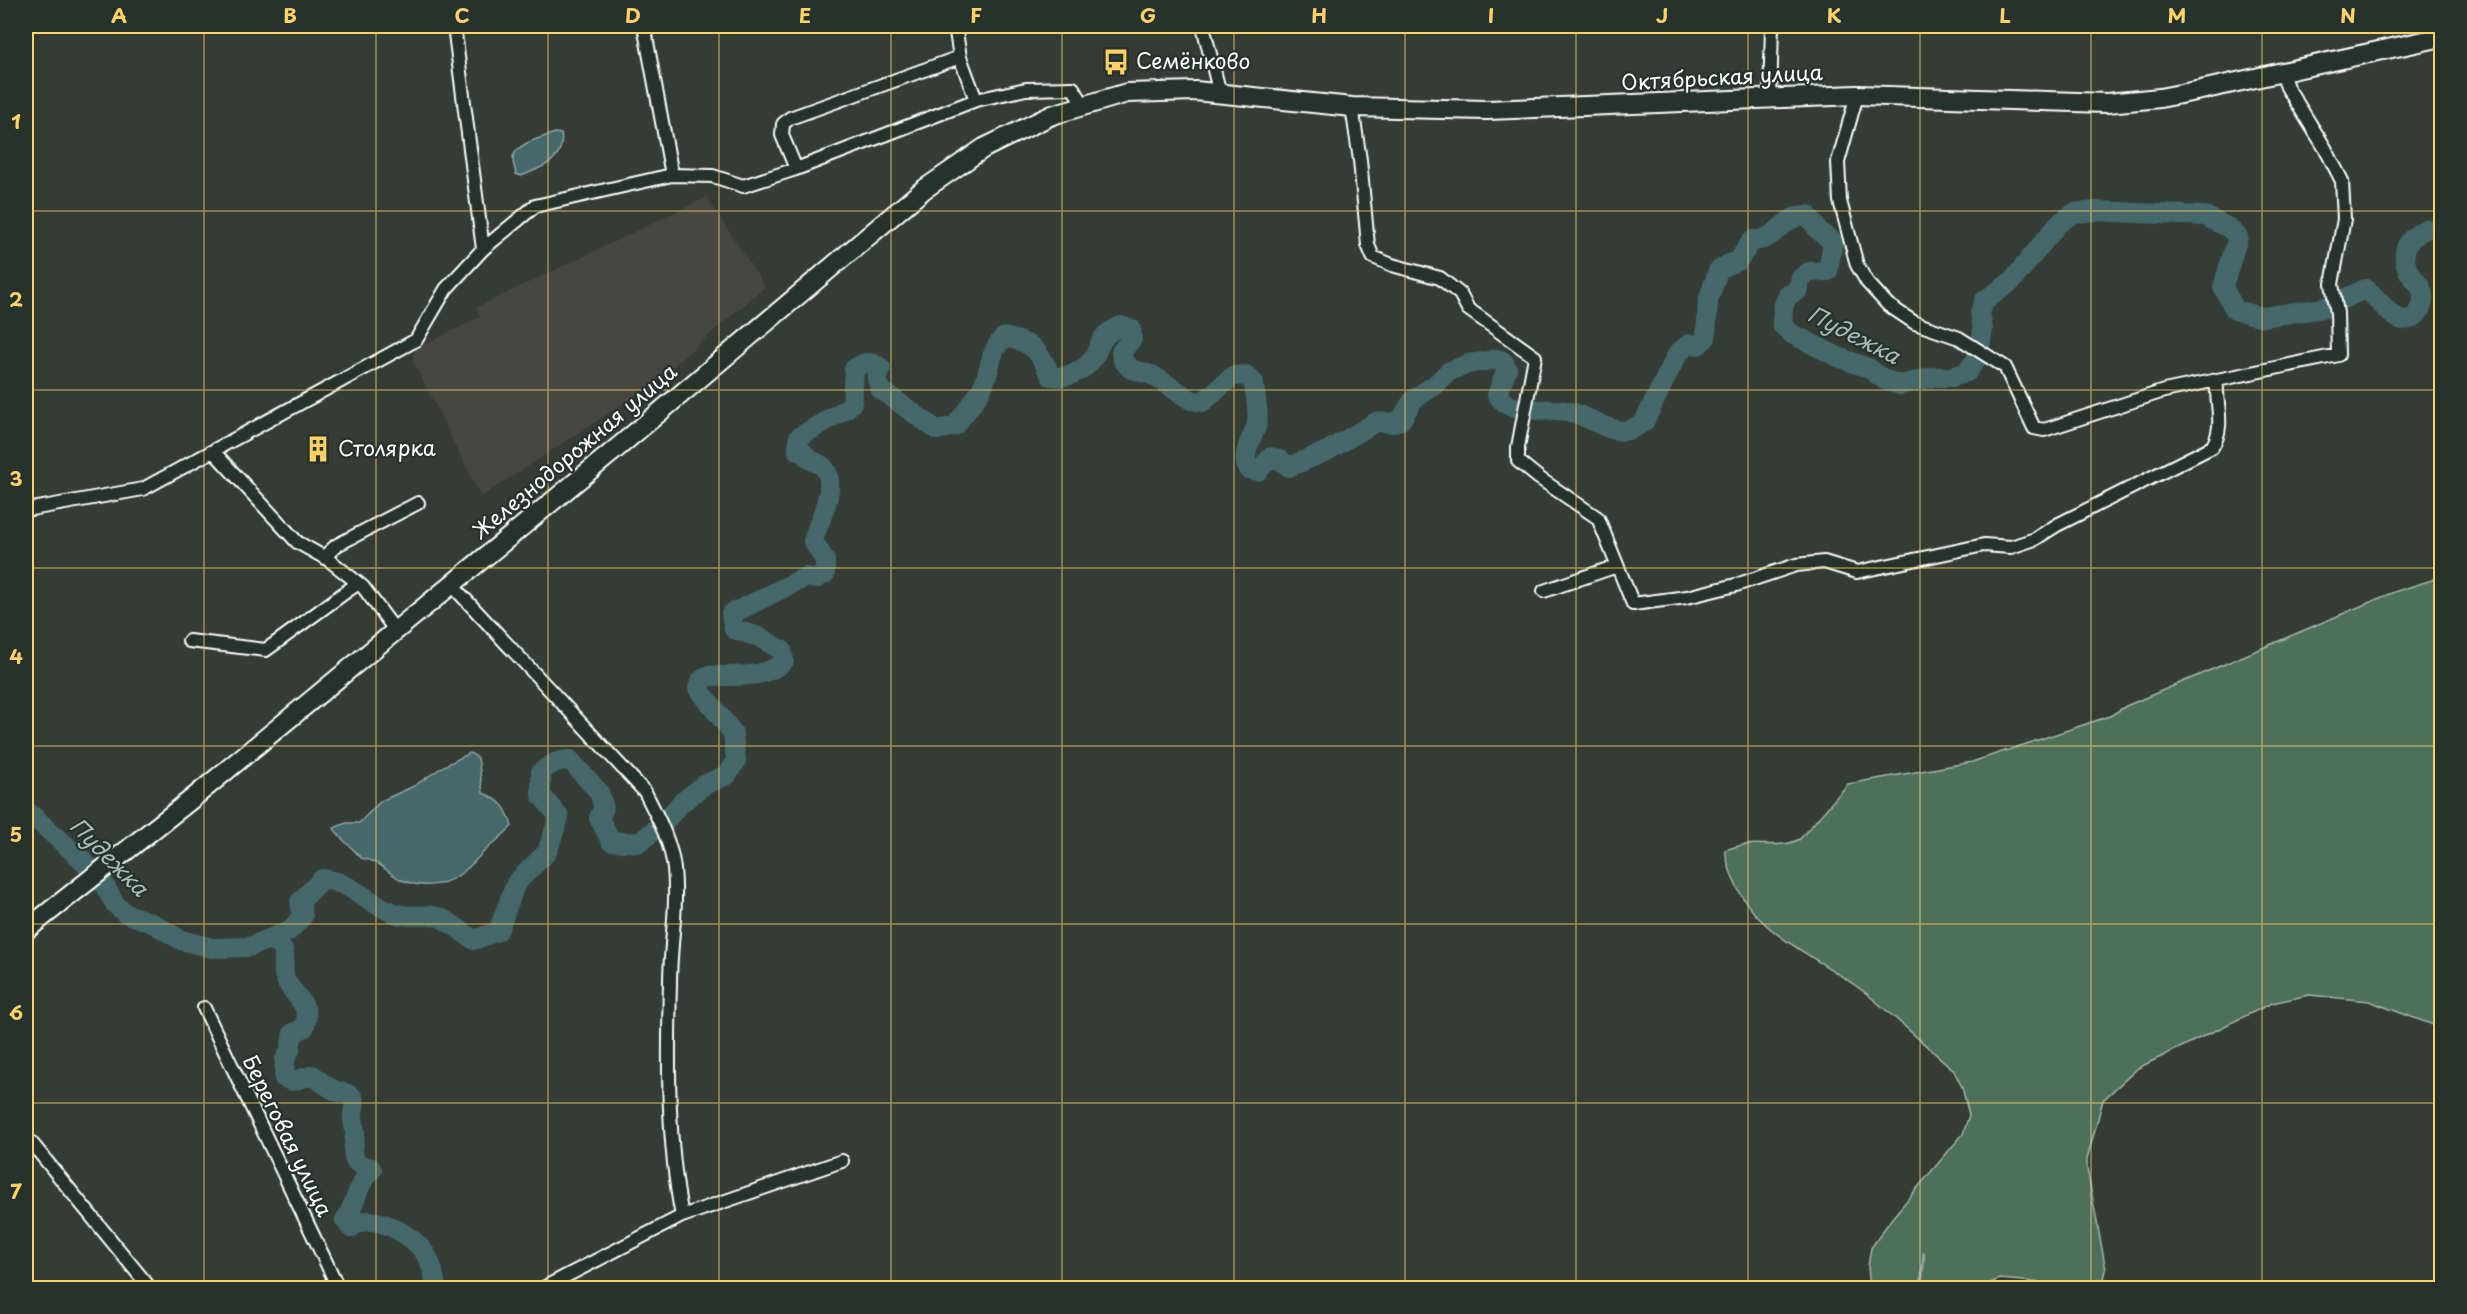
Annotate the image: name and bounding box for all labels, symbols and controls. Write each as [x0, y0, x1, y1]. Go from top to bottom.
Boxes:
text: A [111, 0, 127, 30]
text: B [283, 0, 297, 30]
text: C [454, 0, 470, 30]
text: D [625, 0, 641, 30]
text: E [799, 0, 811, 30]
text: F [970, 0, 982, 30]
text: G [1140, 0, 1156, 30]
text: H [1311, 0, 1327, 30]
text: I [1488, 0, 1494, 30]
text: J [1656, 0, 1668, 30]
text: K [1827, 0, 1842, 30]
text: L [1999, 0, 2011, 30]
text: M [2168, 0, 2186, 30]
text: N [2340, 0, 2356, 30]
place label: Семёнково [1136, 44, 1250, 76]
bus stop icon: Семёнково [1101, 47, 1131, 77]
street label: Октябрьская улица [1620, 55, 1824, 97]
text: 1 [11, 106, 21, 136]
text: 2 [9, 284, 23, 314]
water label: Пудежка [1803, 296, 1907, 371]
street label: Железнодорожная улица [464, 354, 684, 546]
place label: Столярка [338, 431, 436, 463]
building icon: Столярка [303, 434, 333, 464]
text: 3 [9, 463, 23, 493]
text: 4 [9, 641, 23, 671]
water label: Пудежка [63, 809, 158, 904]
text: 5 [10, 819, 22, 849]
text: 6 [9, 997, 23, 1027]
street label: Береговая улица [236, 1049, 342, 1222]
text: 7 [10, 1176, 22, 1206]

